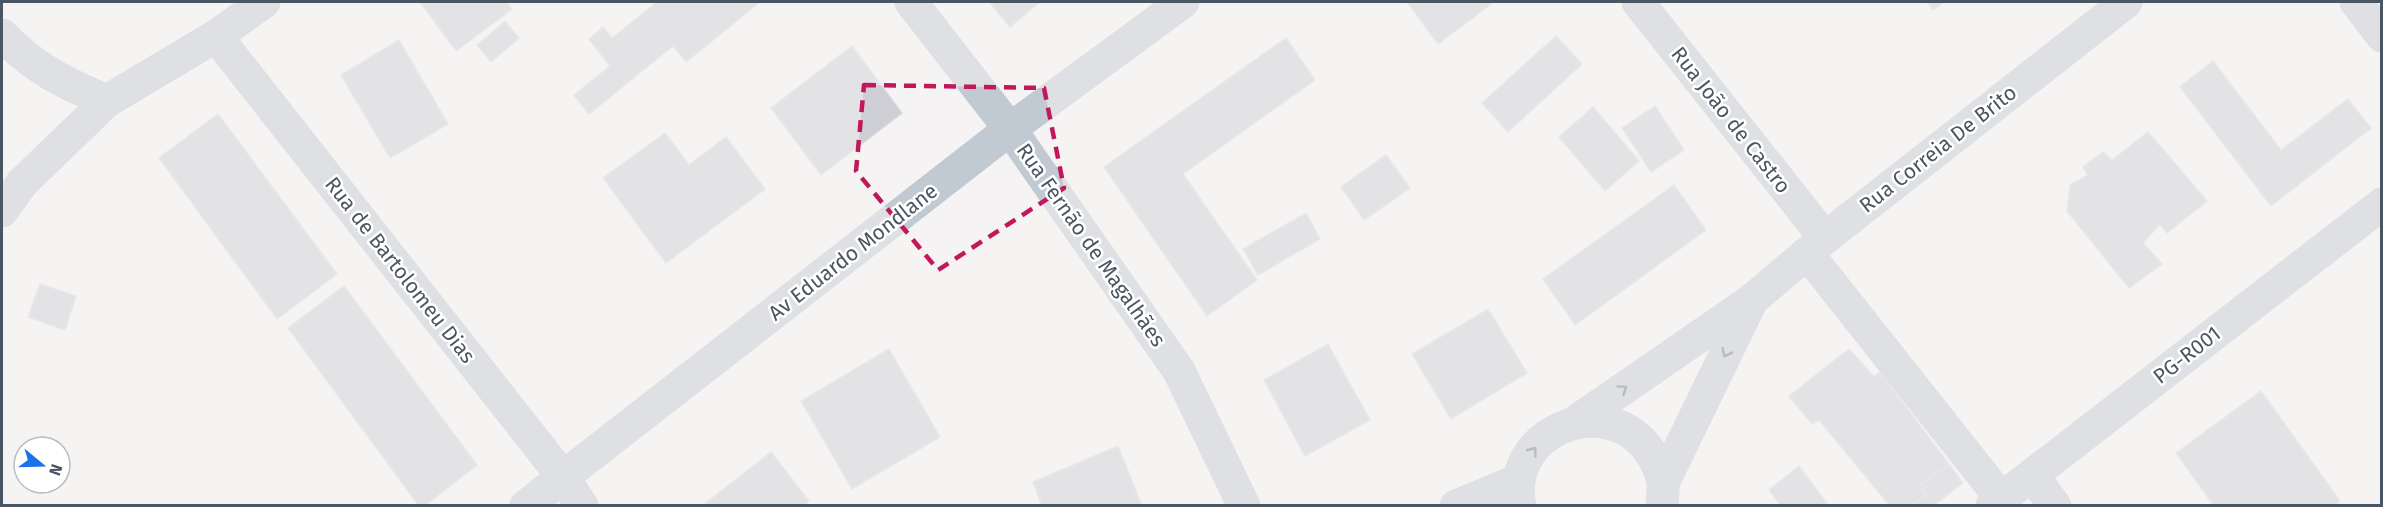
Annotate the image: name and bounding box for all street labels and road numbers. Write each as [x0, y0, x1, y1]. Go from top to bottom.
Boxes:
street label: Rua João de Castro [1666, 41, 1796, 199]
street label: Rua Correia De Brito [1854, 80, 2022, 218]
street label: Rua Fernão de Magalhães [1011, 138, 1171, 352]
street label: Rua de Bartolomeu Dias [319, 172, 481, 369]
street label: Av Eduardo Mondlane [763, 178, 943, 326]
street label: PG-R001 [2148, 321, 2226, 389]

